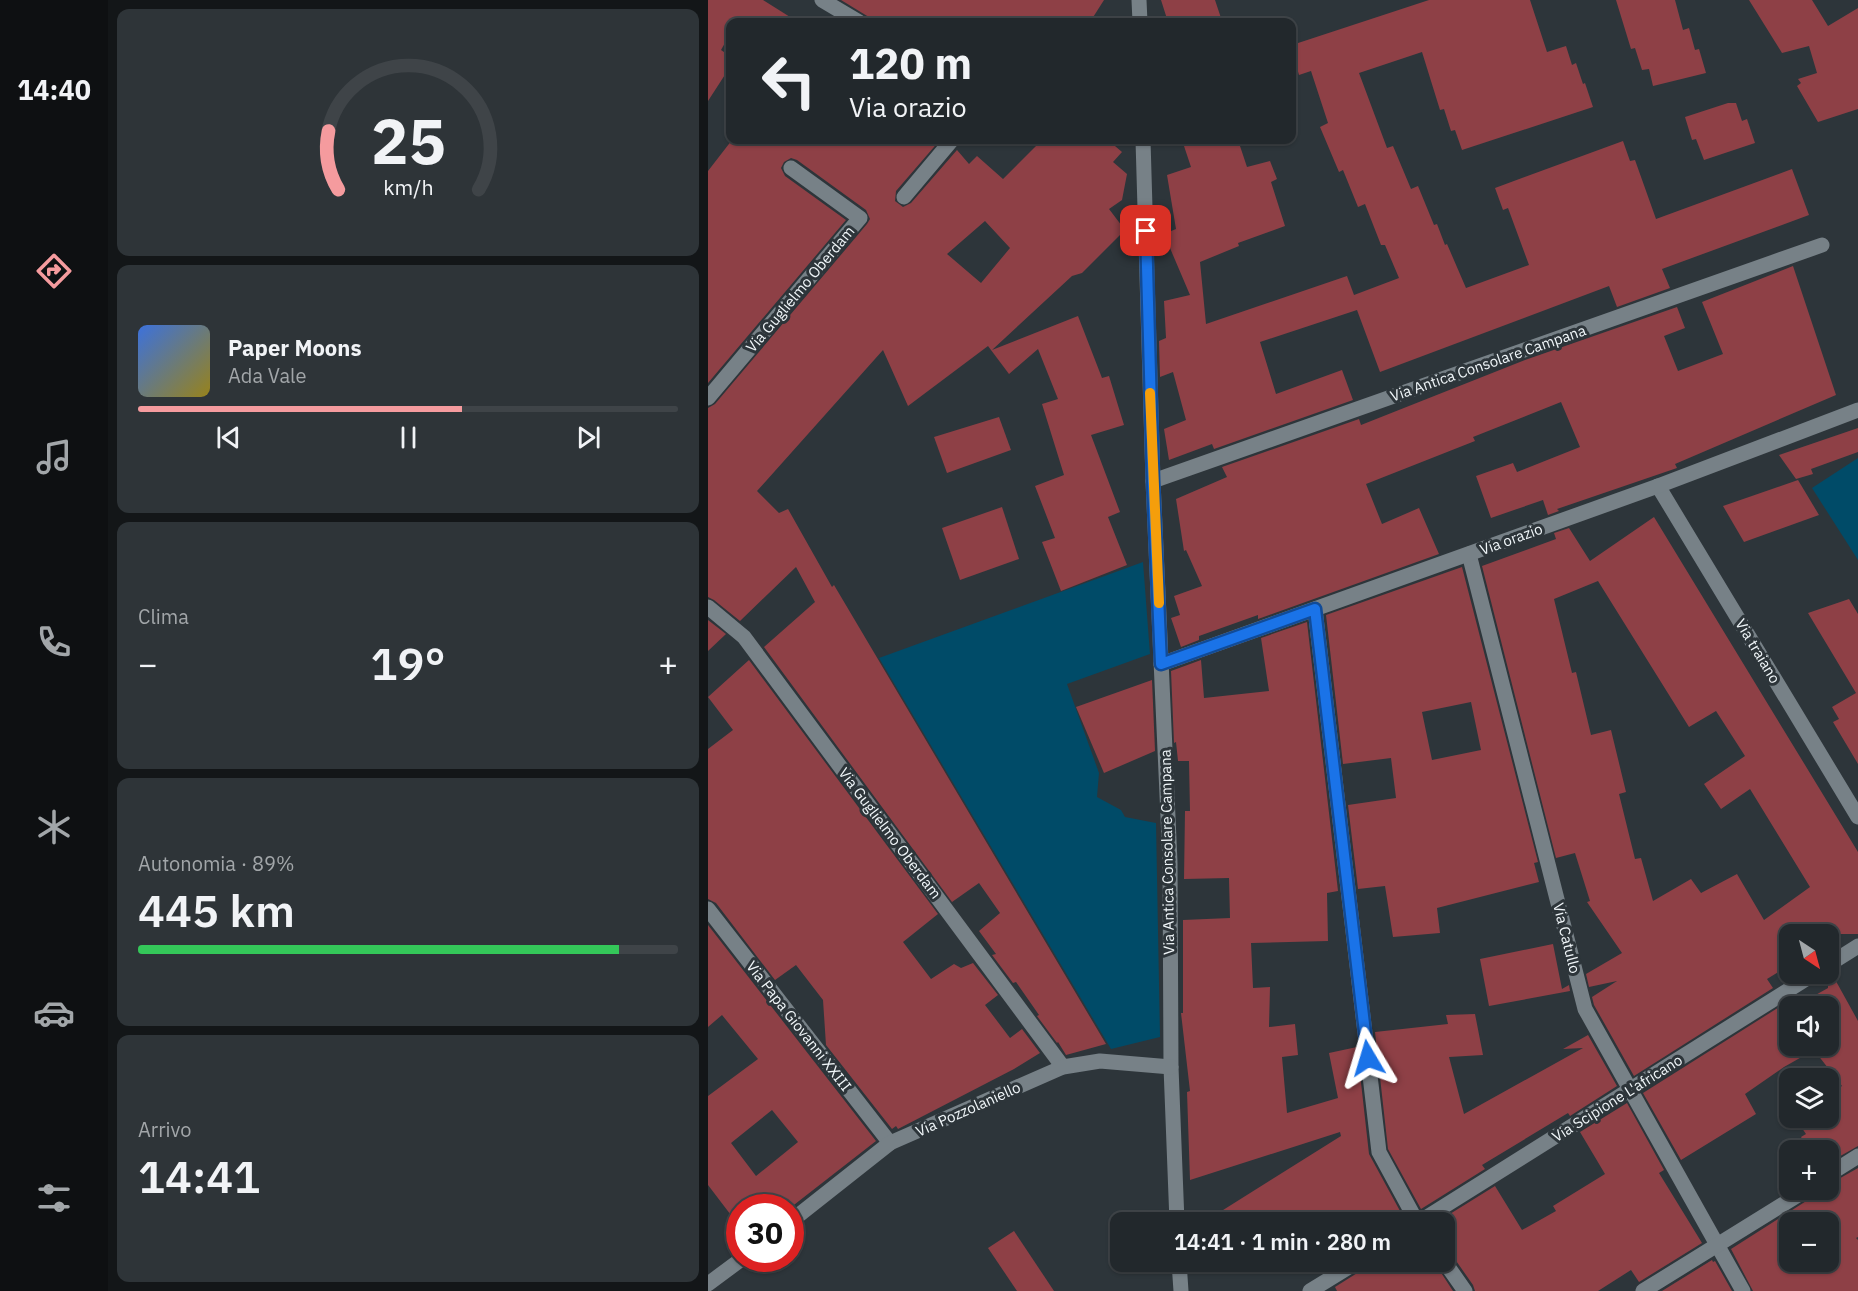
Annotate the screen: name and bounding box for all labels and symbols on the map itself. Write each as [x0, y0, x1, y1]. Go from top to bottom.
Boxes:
pin [1120, 205, 1171, 256]
street label: Via Guglielmo Oberdam [742, 222, 858, 356]
street label: Via Antica Consolare Campana [1388, 321, 1588, 405]
street label: Via orazio [1477, 519, 1545, 559]
street label: Via traiano [1731, 615, 1785, 687]
street label: Via Antica Consolare Campana [1156, 749, 1178, 955]
street label: Via Guglielmo Oberdam [834, 764, 946, 902]
street label: Via Catullo [1549, 901, 1585, 975]
north arrow [1779, 924, 1839, 984]
street label: Via Papa Giovanni XXIII [742, 957, 856, 1095]
position arrow [1336, 1026, 1400, 1090]
street label: Via Scipione L'africano [1548, 1050, 1686, 1146]
street label: Via Pozzolaniello [913, 1077, 1023, 1141]
speed limit sign: 30 [726, 1194, 804, 1272]

